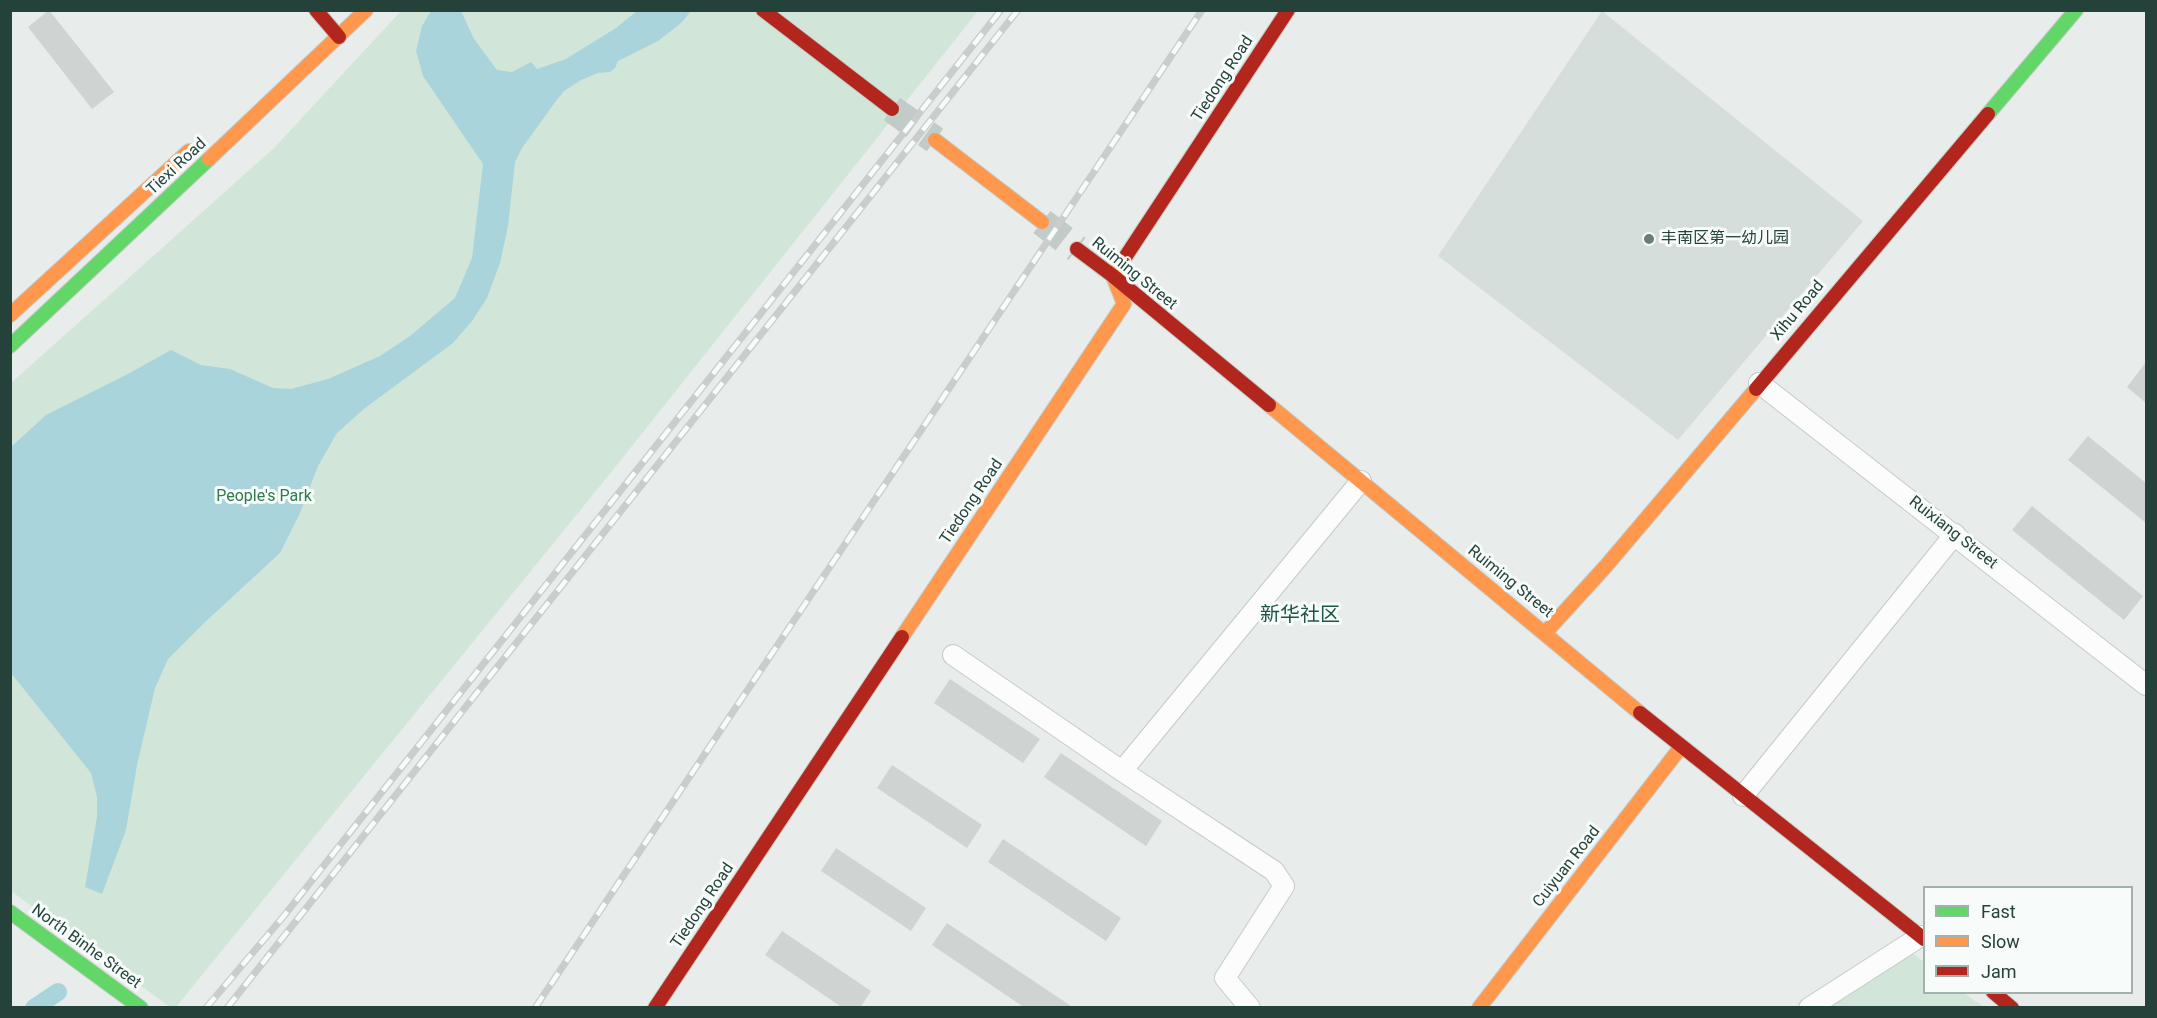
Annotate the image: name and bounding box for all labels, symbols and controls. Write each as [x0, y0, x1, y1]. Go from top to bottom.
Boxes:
street label: Tiedong Road [1188, 32, 1258, 126]
street label: Tiexi Road [143, 135, 211, 199]
place label: 丰南区第一幼儿园 [1661, 229, 1789, 249]
marker: 丰南区第一幼儿园 [1642, 232, 1656, 246]
street label: Ruiming Street [1087, 234, 1181, 314]
street label: Xihu Road [1767, 277, 1829, 345]
street label: Tiedong Road [936, 456, 1008, 548]
park label: People's Park [216, 487, 312, 507]
street label: Ruixiang Street [1905, 492, 2001, 574]
street label: Ruiming Street [1463, 542, 1557, 622]
district label: 新华社区 [1260, 604, 1340, 628]
street label: Cuiyuan Road [1529, 823, 1605, 911]
street label: Tiedong Road [667, 860, 739, 952]
legend [1923, 886, 2133, 994]
street label: North Binhe Street [28, 901, 144, 993]
text: Fast [1981, 901, 2016, 922]
text: Slow [1981, 931, 2020, 952]
text: Jam [1981, 961, 2017, 982]

